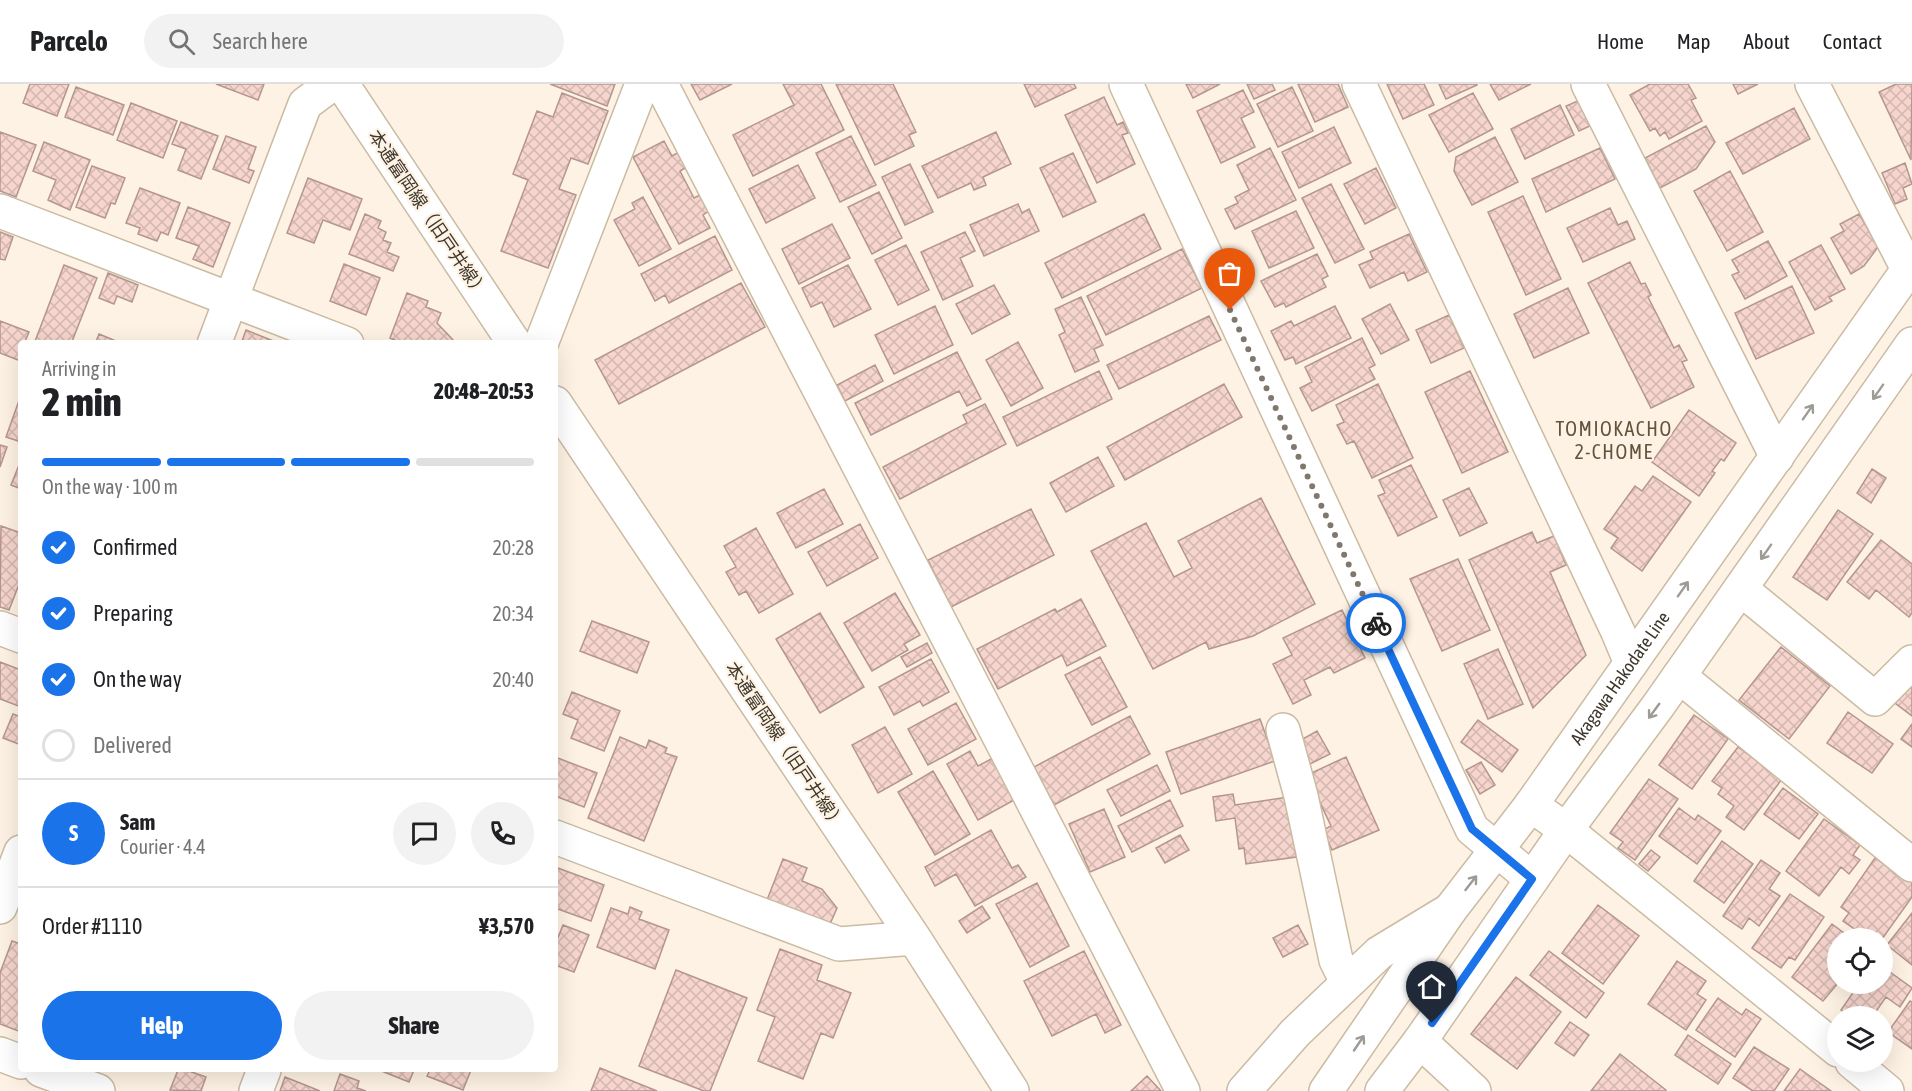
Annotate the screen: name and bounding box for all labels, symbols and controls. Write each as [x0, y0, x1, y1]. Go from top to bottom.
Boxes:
search box [144, 14, 564, 68]
text: Parcelo [30, 25, 108, 57]
icon: search [165, 25, 198, 58]
text: Search here [213, 28, 308, 54]
text: Home [1597, 29, 1644, 53]
text: Map [1677, 29, 1711, 53]
text: About [1744, 29, 1790, 53]
text: Contact [1823, 29, 1882, 53]
street label: 本通富岡線（旧戸井線） [364, 126, 492, 302]
pin [1204, 248, 1255, 310]
icon: bag [1213, 257, 1246, 290]
text: Arriving in [42, 357, 116, 380]
text: 20:48–20:53 [434, 378, 534, 404]
text: 2 min [42, 380, 122, 424]
one-way arrow [1872, 384, 1884, 400]
one-way arrow [1802, 405, 1814, 421]
district label: TOMIOKACHO 2-CHOME [1555, 417, 1673, 463]
text: On the way · 100 m [42, 475, 178, 498]
icon: check [42, 531, 75, 564]
text: Confirmed [93, 534, 178, 560]
text: 20:28 [492, 536, 534, 559]
one-way arrow [1760, 543, 1772, 559]
one-way arrow [1677, 581, 1690, 597]
courier [1346, 593, 1406, 653]
icon: check [42, 597, 75, 630]
text: Preparing [93, 600, 173, 626]
text: 20:34 [492, 602, 534, 625]
icon: bike [1360, 607, 1393, 640]
street label: Akagawa Hakodate Line [1566, 607, 1674, 749]
street label: 本通富岡線（旧戸井線） [721, 658, 849, 834]
icon: check [42, 663, 75, 696]
text: On the way [93, 666, 182, 692]
text: 20:40 [492, 668, 534, 691]
one-way arrow [1648, 703, 1660, 719]
text: Delivered [93, 732, 172, 758]
button: chat [393, 802, 456, 865]
button: phone [471, 802, 534, 865]
text: Sam [120, 809, 155, 835]
text: S [69, 820, 78, 846]
text: Courier · 4.4 [120, 835, 206, 858]
one-way arrow [1465, 875, 1478, 891]
text: Order #1110 [42, 913, 142, 939]
text: ¥3,570 [479, 913, 534, 939]
map controls [1827, 928, 1893, 1072]
button: locate [1827, 928, 1893, 994]
pin [1406, 961, 1457, 1023]
icon: home [1415, 970, 1448, 1003]
button: Help [42, 991, 282, 1060]
button: Share [294, 991, 534, 1060]
button: layers [1827, 1006, 1893, 1072]
one-way arrow [1353, 1035, 1365, 1051]

